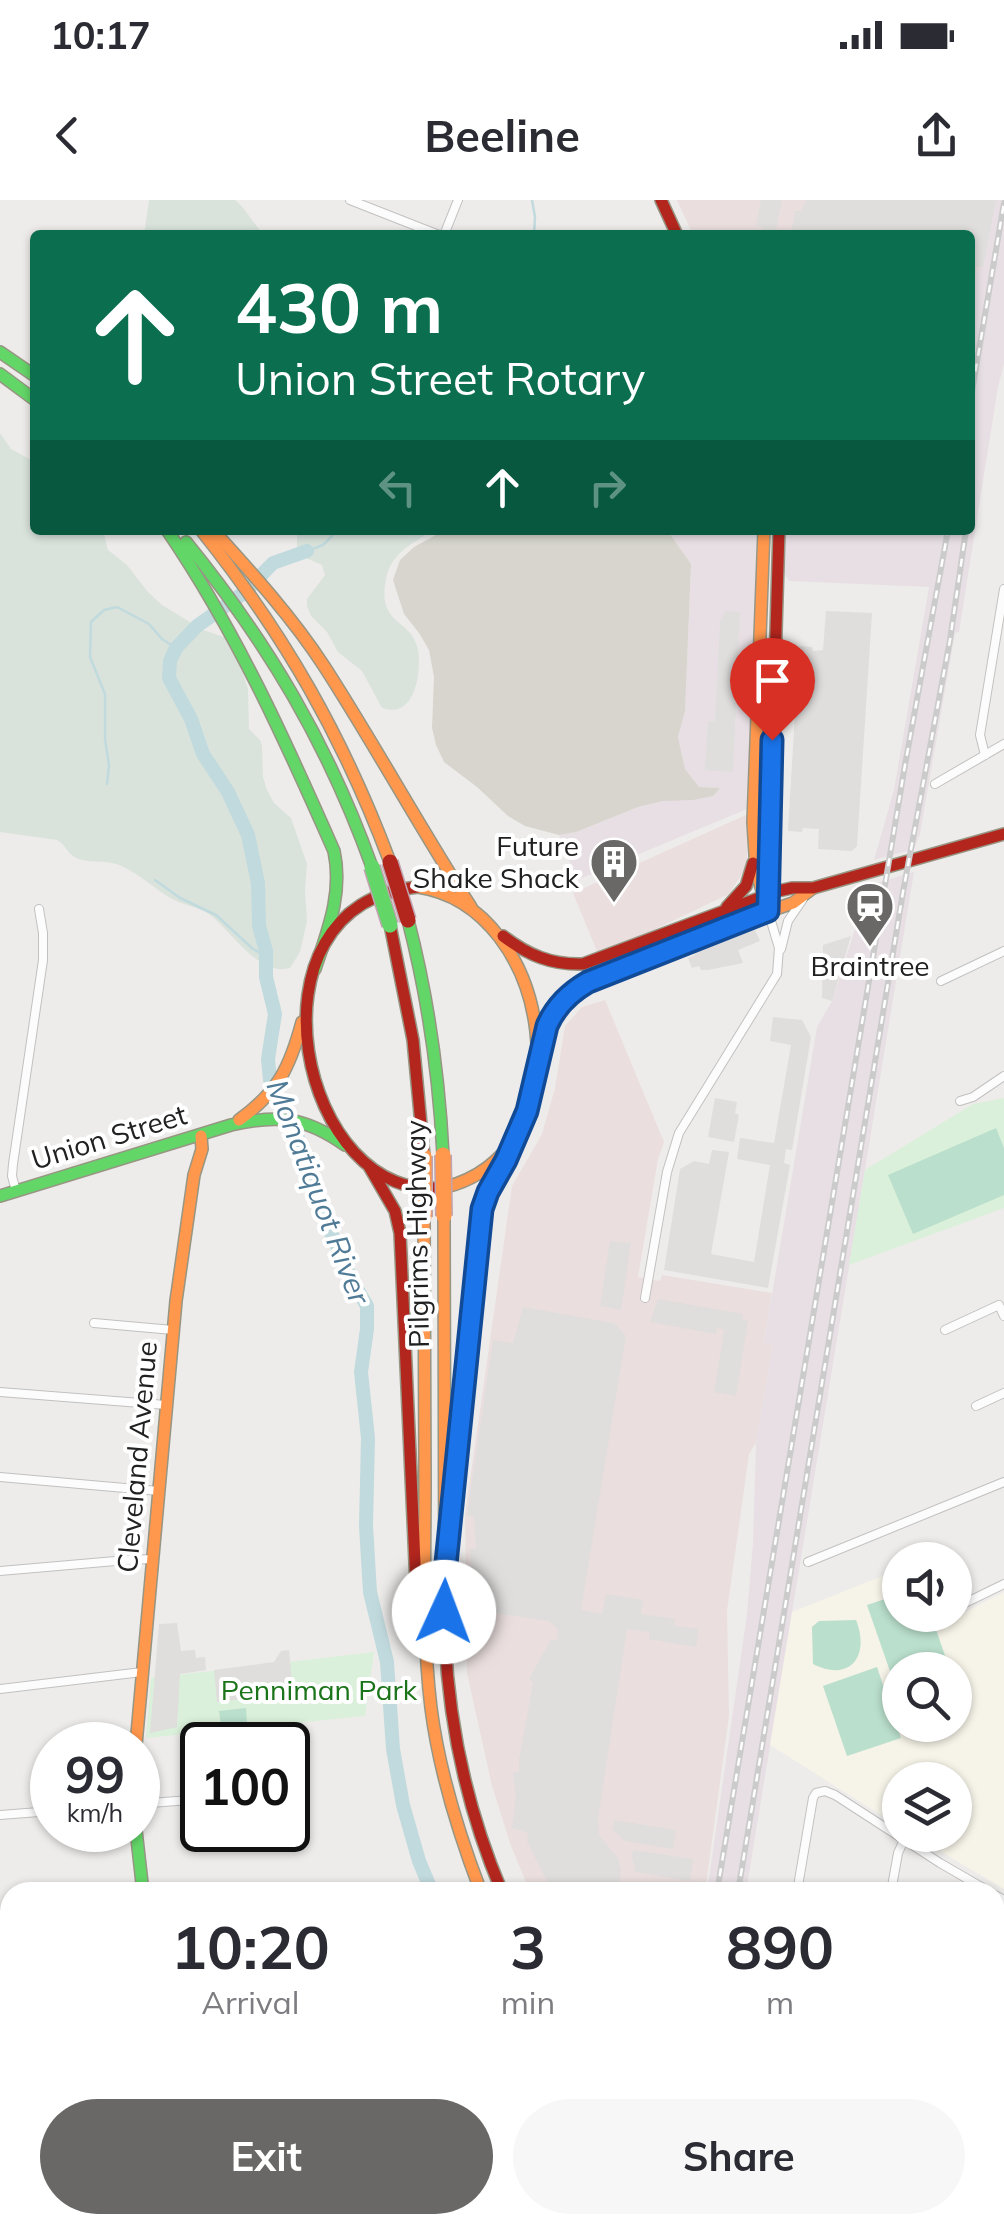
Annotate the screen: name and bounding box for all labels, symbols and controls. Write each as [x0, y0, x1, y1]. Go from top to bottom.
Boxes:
text: 10:17 [50, 11, 151, 59]
text: Beeline [424, 107, 580, 163]
icon: back [40, 108, 95, 163]
icon: share [909, 108, 964, 163]
text: 430 m [235, 263, 443, 351]
icon: ahead [70, 270, 200, 400]
text: Union Street Rotary [235, 350, 645, 406]
icon: left [370, 460, 425, 515]
icon: ahead [475, 460, 530, 515]
icon: right [580, 460, 635, 515]
pin [730, 638, 815, 741]
icon: arrive [745, 653, 800, 708]
place label: Future Shake Shack [413, 828, 580, 895]
building icon: Future Shake Shack [588, 836, 640, 904]
station icon: Braintree [844, 880, 896, 948]
place label: Braintree [810, 948, 930, 983]
water label: Monatiquot River [259, 1074, 380, 1310]
street label: Union Street [27, 1096, 191, 1177]
street label: Pilgrims Highway [397, 1120, 436, 1348]
street label: Cleveland Avenue [109, 1340, 164, 1574]
map controls [882, 1542, 972, 1852]
button: sound [882, 1542, 972, 1632]
position arrow [392, 1560, 496, 1664]
button: search [882, 1652, 972, 1742]
park label: Penniman Park [221, 1672, 418, 1707]
speed limit sign: 100 [180, 1722, 310, 1852]
text: 99 [65, 1743, 125, 1806]
button: layers [882, 1762, 972, 1852]
text: km/h [67, 1797, 123, 1828]
text: 10:20 [171, 1909, 330, 1984]
text: 3 [510, 1909, 546, 1984]
text: 890 [726, 1909, 834, 1984]
text: Arrival [201, 1982, 299, 2022]
text: min [501, 1982, 555, 2022]
text: m [766, 1982, 794, 2022]
button: Exit [40, 2099, 493, 2214]
button: Share [513, 2099, 965, 2214]

